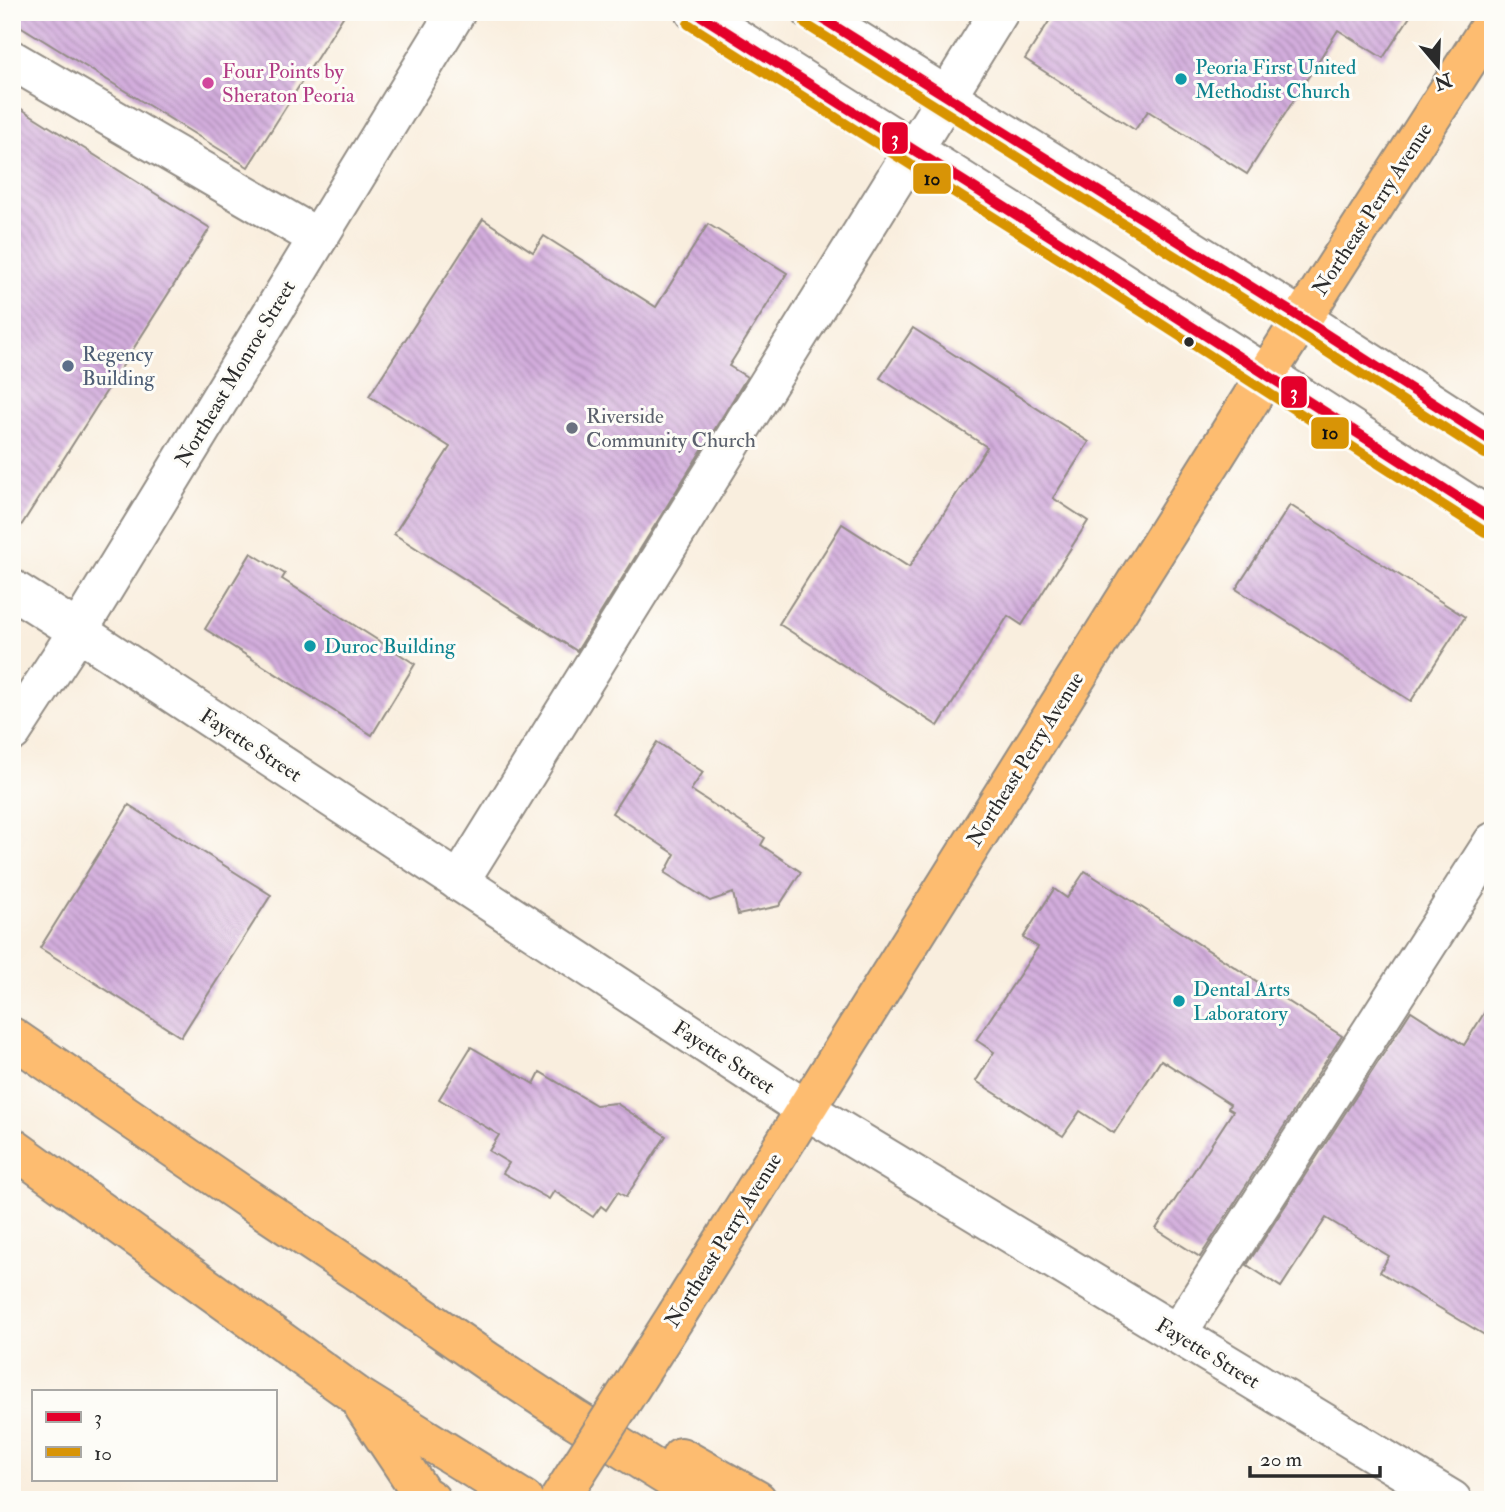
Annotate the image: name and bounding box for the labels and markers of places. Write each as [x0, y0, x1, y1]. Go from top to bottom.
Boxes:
place label: Peoria First United Methodist Church [1195, 54, 1357, 105]
place label: Four Points by Sheraton Peoria [222, 58, 355, 109]
marker: Peoria First United Methodist Church [1173, 71, 1189, 87]
marker: Four Points by Sheraton Peoria [200, 75, 216, 91]
unlabelled marker [1182, 335, 1196, 349]
place label: Regency Building [82, 341, 155, 392]
marker: Regency Building [60, 358, 76, 374]
place label: Riverside Community Church [586, 403, 756, 454]
marker: Riverside Community Church [564, 420, 580, 436]
place label: Duroc Building [324, 633, 456, 660]
marker: Duroc Building [302, 638, 318, 654]
place label: Dental Arts Laboratory [1193, 976, 1290, 1027]
marker: Dental Arts Laboratory [1171, 993, 1187, 1009]

